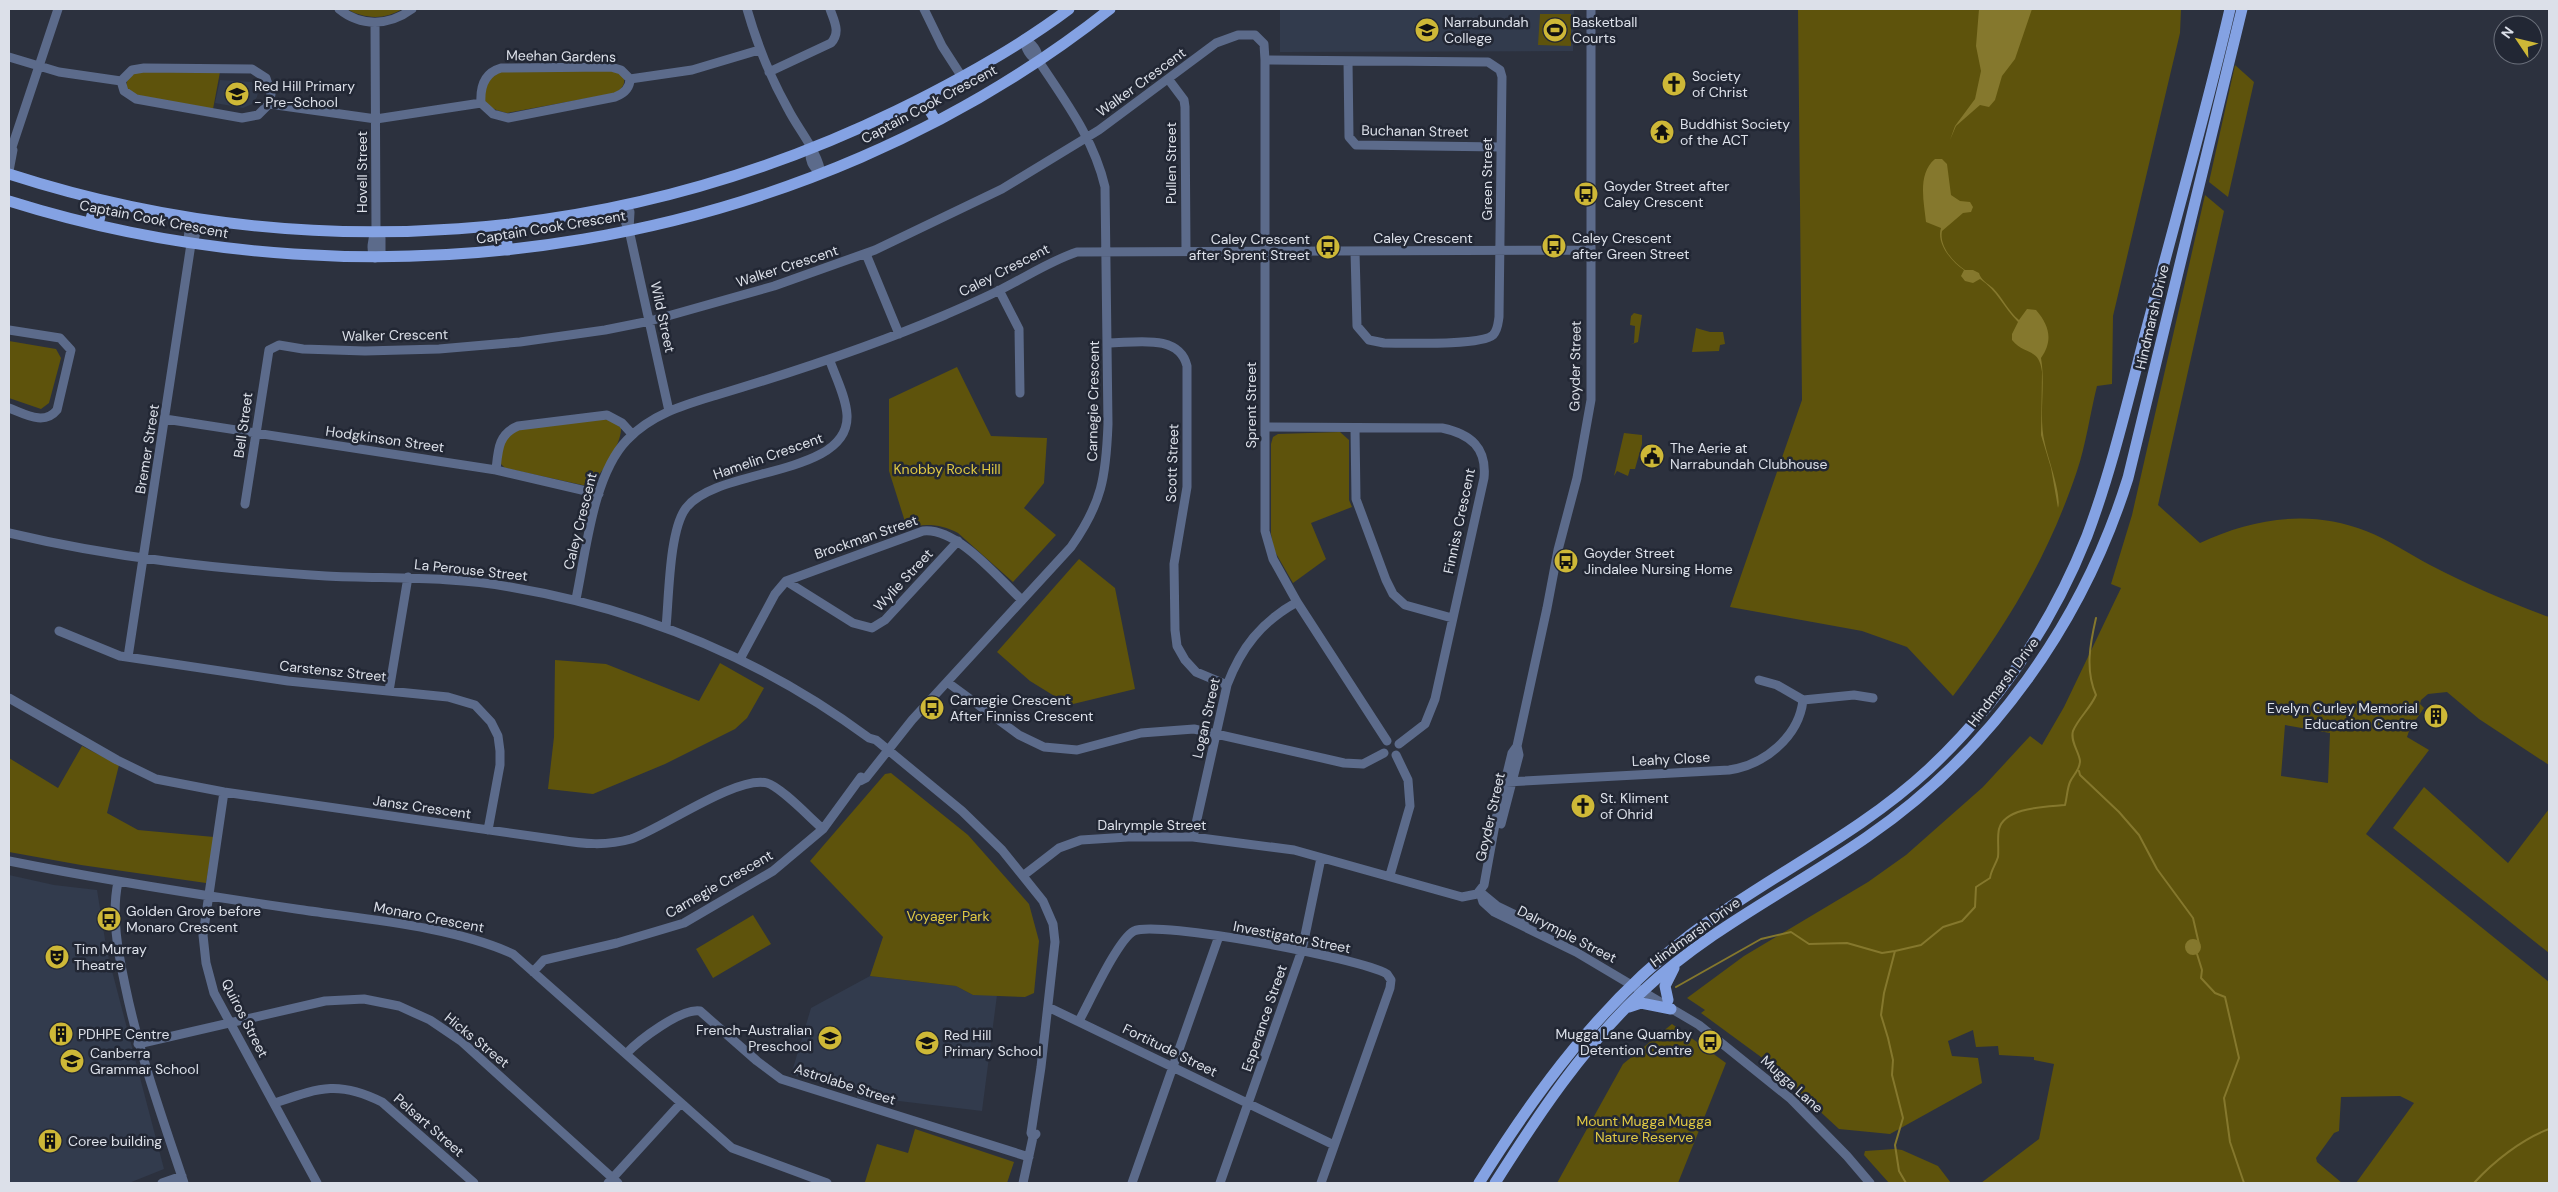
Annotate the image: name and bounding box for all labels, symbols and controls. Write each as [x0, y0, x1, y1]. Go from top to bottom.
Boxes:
place label: Narrabundah College [1444, 13, 1529, 47]
place label: Basketball Courts [1572, 13, 1637, 47]
north arrow [2493, 15, 2543, 65]
school or university icon: Narrabundah College [1414, 17, 1440, 43]
sports icon: Basketball Courts [1542, 17, 1568, 43]
text: N [2497, 23, 2518, 42]
street label: Walker Crescent [1093, 43, 1189, 121]
street label: Meehan Gardens [506, 46, 616, 66]
street label: Captain Cook Crescent [858, 61, 1000, 147]
place label: Society of Christ [1692, 67, 1748, 101]
church icon: Society of Christ [1661, 71, 1687, 97]
place label: Red Hill Primary - Pre-School [254, 77, 355, 111]
school or university icon: Red Hill Primary - Pre-School [224, 81, 250, 107]
place label: Buddhist Society of the ACT [1680, 115, 1790, 149]
temple icon: Buddhist Society of the ACT [1649, 119, 1675, 145]
street label: Buchanan Street [1361, 121, 1469, 141]
street label: Pullen Street [1162, 122, 1180, 204]
street label: Hovell Street [353, 131, 371, 213]
street label: Green Street [1478, 138, 1496, 220]
place label: Goyder Street after Caley Crescent [1604, 177, 1729, 211]
bus stop icon: Goyder Street after Caley Crescent [1573, 181, 1599, 207]
street label: Captain Cook Crescent [78, 196, 230, 242]
street label: Captain Cook Crescent [475, 206, 627, 248]
street label: Caley Crescent [1373, 229, 1473, 247]
place label: Caley Crescent after Green Street [1572, 229, 1689, 263]
place label: Caley Crescent after Sprent Street [1189, 230, 1310, 264]
bus stop icon: Caley Crescent after Green Street [1541, 233, 1567, 259]
bus stop icon: Caley Crescent after Sprent Street [1315, 234, 1341, 260]
street label: Caley Crescent [956, 239, 1052, 301]
street label: Walker Crescent [734, 241, 840, 291]
street label: Hindmarsh Drive [2131, 263, 2173, 371]
street label: Wild Street [647, 280, 679, 354]
street label: Goyder Street [1565, 320, 1585, 412]
street label: Walker Crescent [342, 325, 448, 345]
street label: Carnegie Crescent [1083, 340, 1103, 462]
street label: Sprent Street [1242, 362, 1260, 448]
street label: Bell Street [229, 391, 257, 459]
street label: Bremer Street [131, 403, 163, 495]
street label: Hodgkinson Street [325, 422, 445, 456]
street label: Scott Street [1162, 423, 1182, 503]
street label: Hamelin Crescent [711, 429, 825, 483]
place label: The Aerie at Narrabundah Clubhouse [1670, 439, 1828, 473]
public building icon: The Aerie at Narrabundah Clubhouse [1639, 443, 1665, 469]
park label: Knobby Rock Hill [893, 460, 1001, 478]
street label: Finniss Crescent [1439, 467, 1479, 575]
street label: Caley Crescent [559, 471, 601, 571]
street label: Brockman Street [812, 511, 920, 563]
place label: Goyder Street Jindalee Nursing Home [1584, 544, 1733, 578]
street label: Wylie Street [869, 545, 937, 615]
bus stop icon: Goyder Street Jindalee Nursing Home [1553, 548, 1579, 574]
street label: La Perouse Street [413, 555, 529, 585]
street label: Hindmarsh Drive [1964, 634, 2042, 730]
street label: Carstensz Street [279, 656, 387, 686]
street label: Logan Street [1188, 676, 1224, 760]
place label: Carnegie Crescent After Finniss Crescent [950, 691, 1093, 725]
bus stop icon: Carnegie Crescent After Finniss Crescent [919, 695, 945, 721]
place label: Evelyn Curley Memorial Education Centre [2267, 699, 2418, 733]
building icon: Evelyn Curley Memorial Education Centre [2423, 703, 2449, 729]
street label: Leahy Close [1631, 748, 1711, 770]
street label: Goyder Street [1471, 771, 1509, 863]
place label: St. Kliment of Ohrid [1600, 789, 1669, 823]
street label: Jansz Crescent [372, 791, 472, 823]
church icon: St. Kliment of Ohrid [1570, 793, 1596, 819]
street label: Dalrymple Street [1097, 816, 1207, 834]
street label: Carnegie Crescent [662, 846, 776, 922]
street label: Hindmarsh Drive [1646, 893, 1744, 971]
street label: Monaro Crescent [372, 897, 486, 937]
street label: Dalrymple Street [1514, 901, 1620, 967]
place label: Golden Grove before Monaro Crescent [126, 902, 261, 936]
bus stop icon: Golden Grove before Monaro Crescent [96, 906, 122, 932]
park label: Voyager Park [906, 907, 990, 925]
street label: Investigator Street [1232, 917, 1352, 957]
place label: Tim Murray Theatre [74, 940, 147, 974]
theatre icon: Tim Murray Theatre [44, 944, 70, 970]
street label: Esperance Street [1237, 962, 1291, 1074]
street label: Quiros Street [217, 976, 273, 1060]
street label: Hicks Street [441, 1008, 513, 1072]
street label: Fortitude Street [1120, 1019, 1220, 1081]
building icon: PDHPE Centre [48, 1021, 74, 1047]
place label: French-Australian Preschool [696, 1021, 812, 1055]
place label: PDHPE Centre [78, 1025, 169, 1043]
school or university icon: French-Australian Preschool [817, 1025, 843, 1051]
place label: Mugga Lane Quamby Detention Centre [1556, 1025, 1692, 1059]
place label: Red Hill Primary School [944, 1026, 1041, 1060]
bus stop icon: Mugga Lane Quamby Detention Centre [1697, 1029, 1723, 1055]
school or university icon: Red Hill Primary School [914, 1030, 940, 1056]
place label: Canberra Grammar School [90, 1044, 199, 1078]
school or university icon: Canberra Grammar School [59, 1048, 85, 1074]
street label: Mugga Lane [1757, 1051, 1827, 1117]
street label: Astrolabe Street [792, 1059, 898, 1109]
street label: Pelsart Street [390, 1090, 468, 1160]
park label: Mount Mugga Mugga Nature Reserve [1576, 1112, 1712, 1146]
building icon: Coree building [37, 1128, 63, 1154]
place label: Coree building [68, 1132, 162, 1150]

